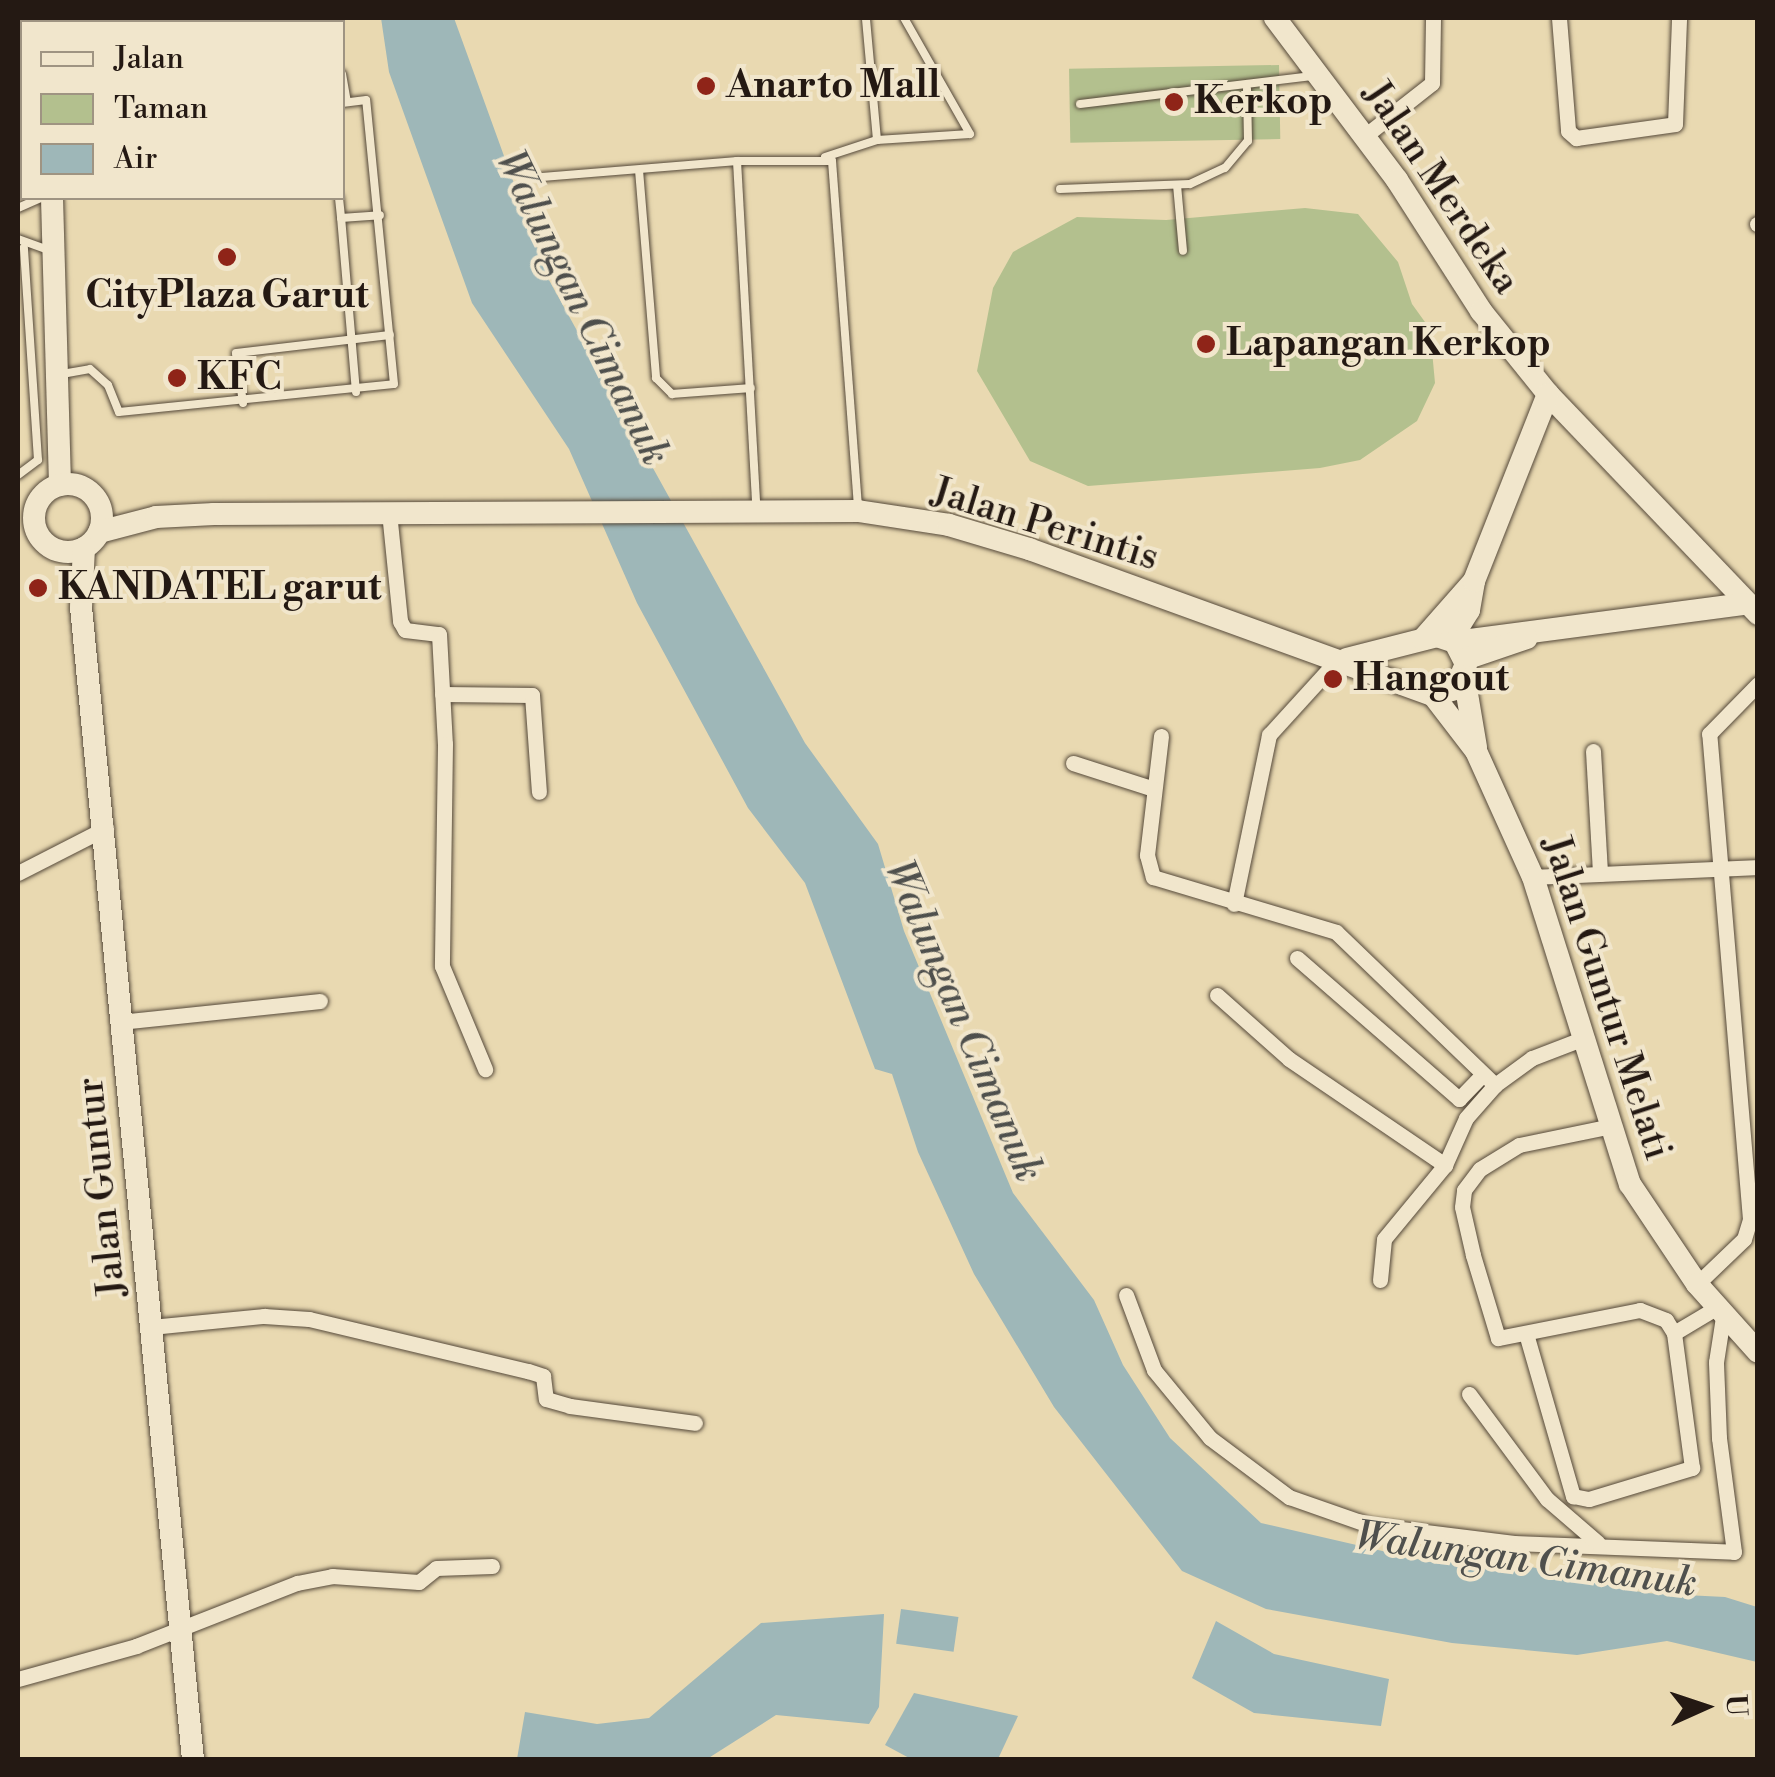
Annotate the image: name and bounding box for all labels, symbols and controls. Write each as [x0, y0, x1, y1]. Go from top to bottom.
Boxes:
legend [20, 20, 345, 200]
text: Jalan [114, 40, 184, 78]
place label: Anarto Mall [726, 63, 940, 109]
street label: Jalan Merdeka [1353, 73, 1529, 303]
marker: Anarto Mall [695, 75, 717, 97]
place label: Kerkop [1194, 79, 1333, 125]
text: Taman [114, 90, 208, 128]
marker: Kerkop [1163, 91, 1185, 113]
text: Air [114, 140, 157, 178]
water label: Walungan Cimanuk [485, 143, 679, 473]
marker: CityPlaza Garut [216, 246, 238, 268]
place label: CityPlaza Garut [85, 273, 369, 319]
place label: Lapangan Kerkop [1226, 321, 1551, 367]
marker: Lapangan Kerkop [1195, 333, 1217, 355]
place label: KFC [197, 355, 282, 401]
marker: KFC [166, 367, 188, 389]
street label: Jalan Perintis [926, 469, 1164, 581]
place label: KANDATEL garut [58, 565, 382, 611]
marker: KANDATEL garut [27, 577, 49, 599]
place label: Hangout [1353, 656, 1509, 702]
marker: Hangout [1322, 668, 1344, 690]
street label: Jalan Guntur Melati [1532, 831, 1680, 1165]
water label: Walungan Cimanuk [874, 853, 1052, 1189]
street label: Jalan Guntur [68, 1075, 136, 1299]
water label: Walungan Cimanuk [1352, 1512, 1700, 1608]
north arrow [1655, 1657, 1755, 1757]
text: U [1717, 1694, 1754, 1717]

